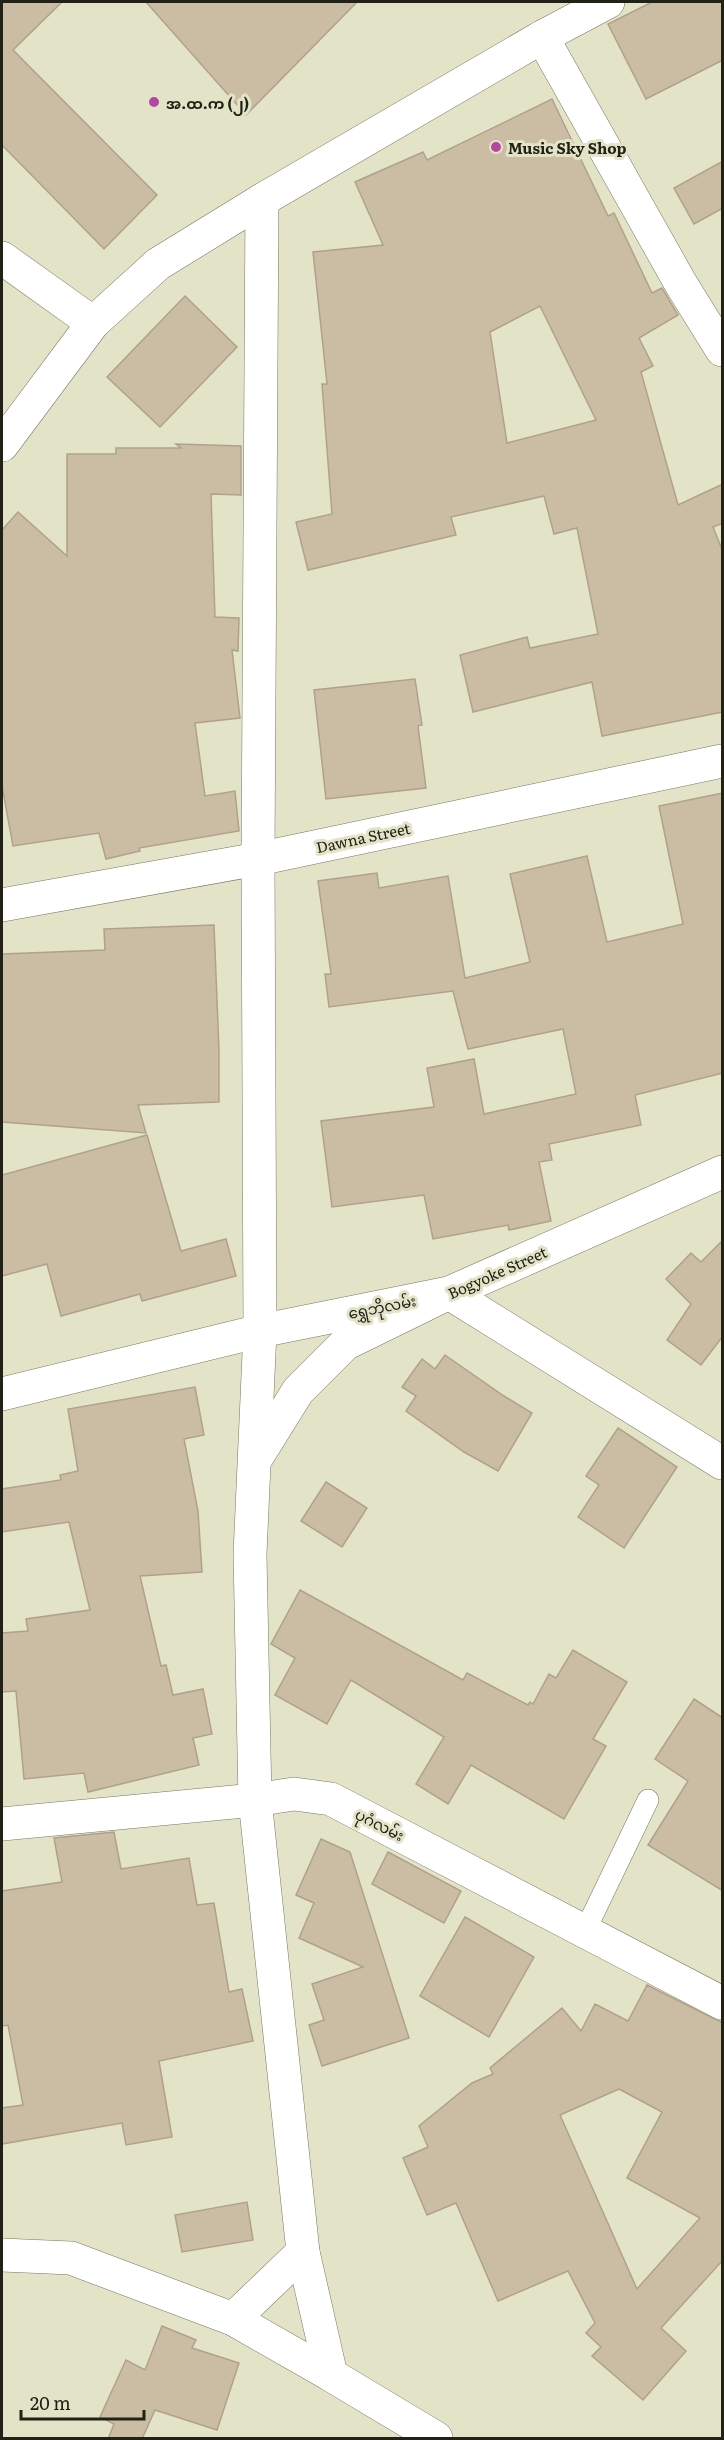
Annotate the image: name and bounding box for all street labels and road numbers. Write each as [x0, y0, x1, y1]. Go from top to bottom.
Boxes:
street label: Dawna Street [314, 816, 412, 858]
street label: Bogyoke Street [444, 1240, 550, 1304]
street label: ရွှေဘိုလမ်း [346, 1288, 418, 1326]
street label: ပုဂံလမ်း [351, 1802, 409, 1848]

